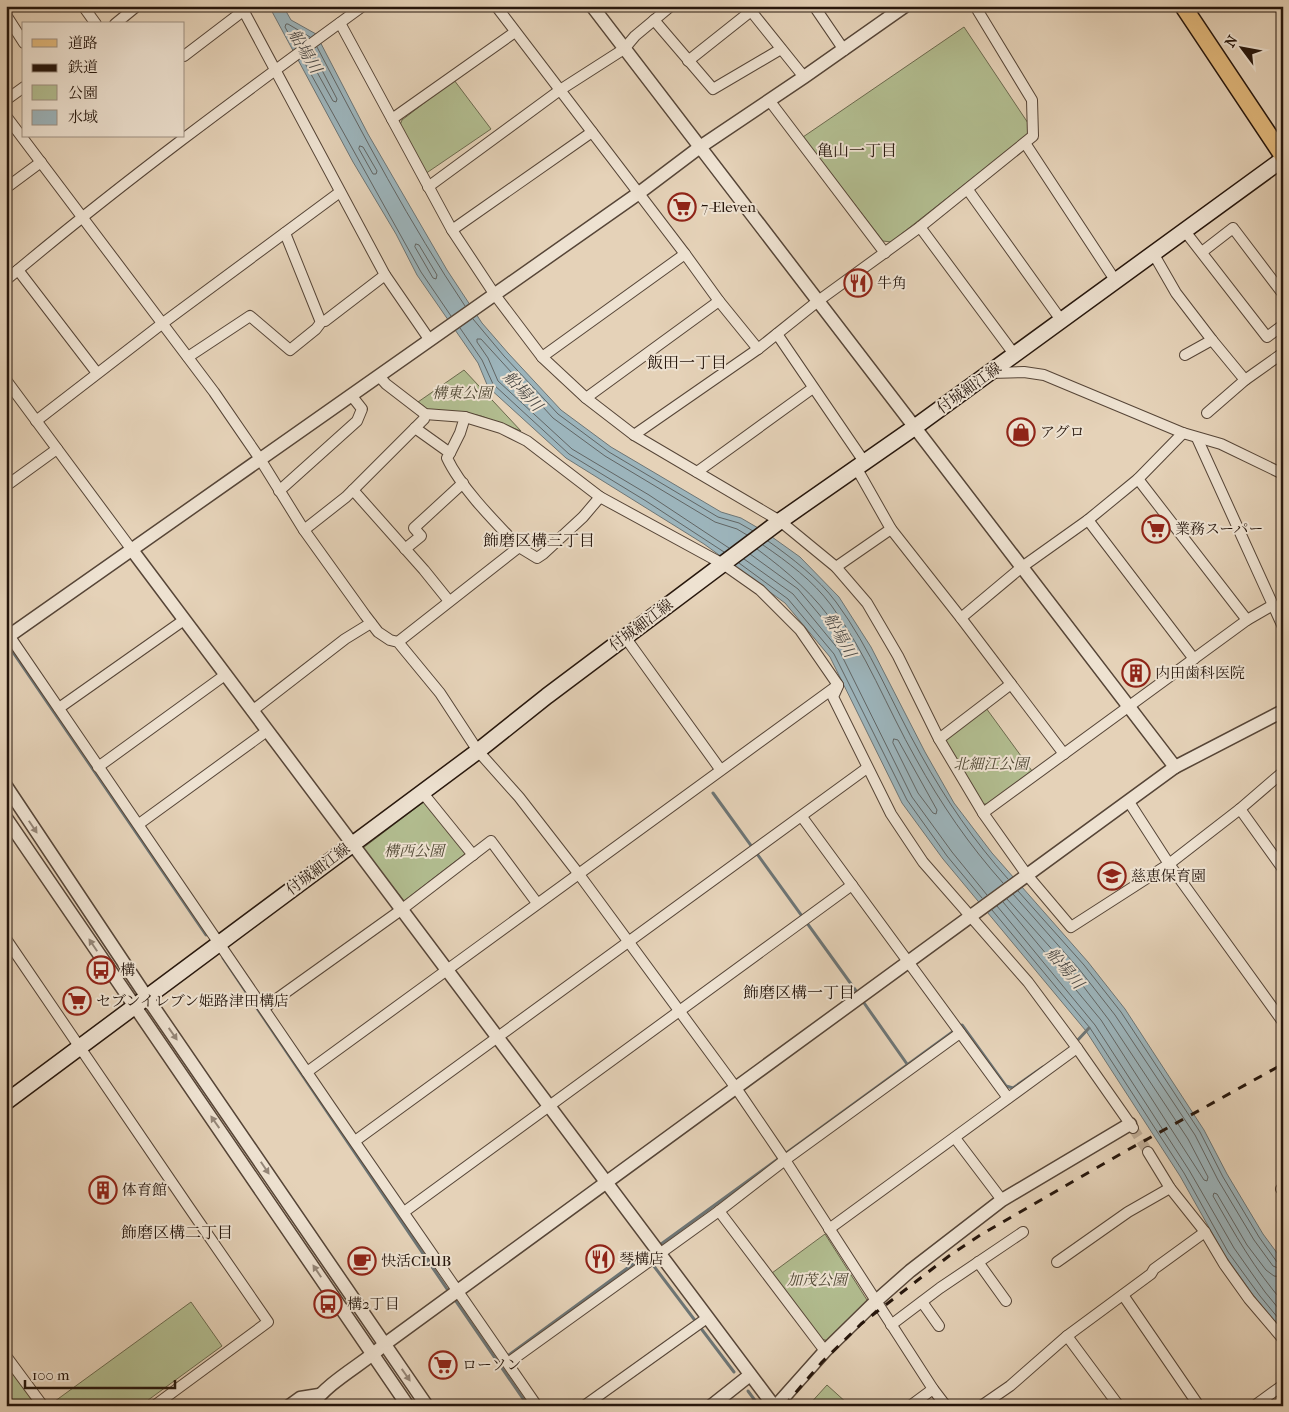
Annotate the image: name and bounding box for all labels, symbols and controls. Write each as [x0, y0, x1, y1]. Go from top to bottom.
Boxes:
legend [22, 22, 185, 138]
north arrow [1216, 22, 1266, 72]
water label: 船場川 [284, 26, 327, 78]
text: N [1221, 32, 1242, 50]
text: 道路 [68, 34, 98, 52]
text: 鉄道 [68, 58, 98, 76]
text: 公園 [68, 84, 98, 102]
text: 水域 [68, 108, 98, 126]
district label: 亀山一丁目 [817, 141, 897, 160]
supermarket icon: 7-Eleven [667, 192, 697, 222]
place label: 7-Eleven [701, 198, 756, 216]
restaurant icon: 牛角 [843, 268, 873, 298]
place label: 牛角 [877, 274, 907, 292]
district label: 飯田一丁目 [647, 353, 727, 372]
street label: 付城細江線 [933, 359, 1005, 417]
water label: 船場川 [500, 367, 548, 416]
park label: 構東公園 [432, 384, 495, 402]
shop icon: アグロ [1006, 417, 1036, 447]
place label: アグロ [1040, 423, 1085, 441]
supermarket icon: 業務スーパー [1141, 514, 1171, 544]
place label: 業務スーパー [1175, 520, 1264, 538]
district label: 飾磨区構三丁目 [483, 531, 595, 550]
street label: 付城細江線 [606, 595, 676, 655]
water label: 船場川 [820, 609, 861, 662]
building icon: 内田歯科医院 [1121, 658, 1151, 688]
place label: 内田歯科医院 [1155, 664, 1245, 682]
park label: 北細江公園 [953, 755, 1031, 773]
one-way arrow [28, 820, 38, 834]
street label: 付城細江線 [283, 839, 353, 899]
park label: 構西公園 [384, 842, 447, 860]
school or university icon: 慈恵保育園 [1097, 861, 1127, 891]
place label: 慈恵保育園 [1131, 867, 1206, 885]
one-way arrow [88, 939, 98, 952]
water label: 船場川 [1042, 944, 1089, 994]
bus stop icon: 構 [86, 955, 116, 985]
place label: 構 [120, 961, 135, 979]
district label: 飾磨区構一丁目 [743, 983, 855, 1002]
supermarket icon: セブンイレブン姫路津田構店 [62, 986, 92, 1016]
place label: セブンイレブン姫路津田構店 [96, 992, 289, 1010]
one-way arrow [168, 1028, 178, 1041]
one-way arrow [210, 1116, 220, 1129]
one-way arrow [260, 1161, 270, 1175]
building icon: 体育館 [88, 1175, 118, 1205]
place label: 体育館 [122, 1181, 167, 1199]
district label: 飾磨区構二丁目 [121, 1223, 233, 1242]
restaurant icon: 琴構店 [585, 1244, 615, 1274]
cafe icon: 快活CLUB [347, 1246, 377, 1276]
place label: 琴構店 [619, 1250, 664, 1268]
place label: 快活CLUB [381, 1252, 451, 1270]
one-way arrow [312, 1264, 321, 1278]
park label: 加茂公園 [787, 1271, 850, 1289]
bus stop icon: 構2丁目 [313, 1289, 343, 1319]
place label: 構2丁目 [347, 1295, 400, 1313]
supermarket icon: ローソン [428, 1350, 458, 1380]
place label: ローソン [462, 1356, 521, 1374]
scale bar [25, 1357, 175, 1389]
text: 100 m [32, 1366, 70, 1384]
one-way arrow [401, 1368, 411, 1382]

